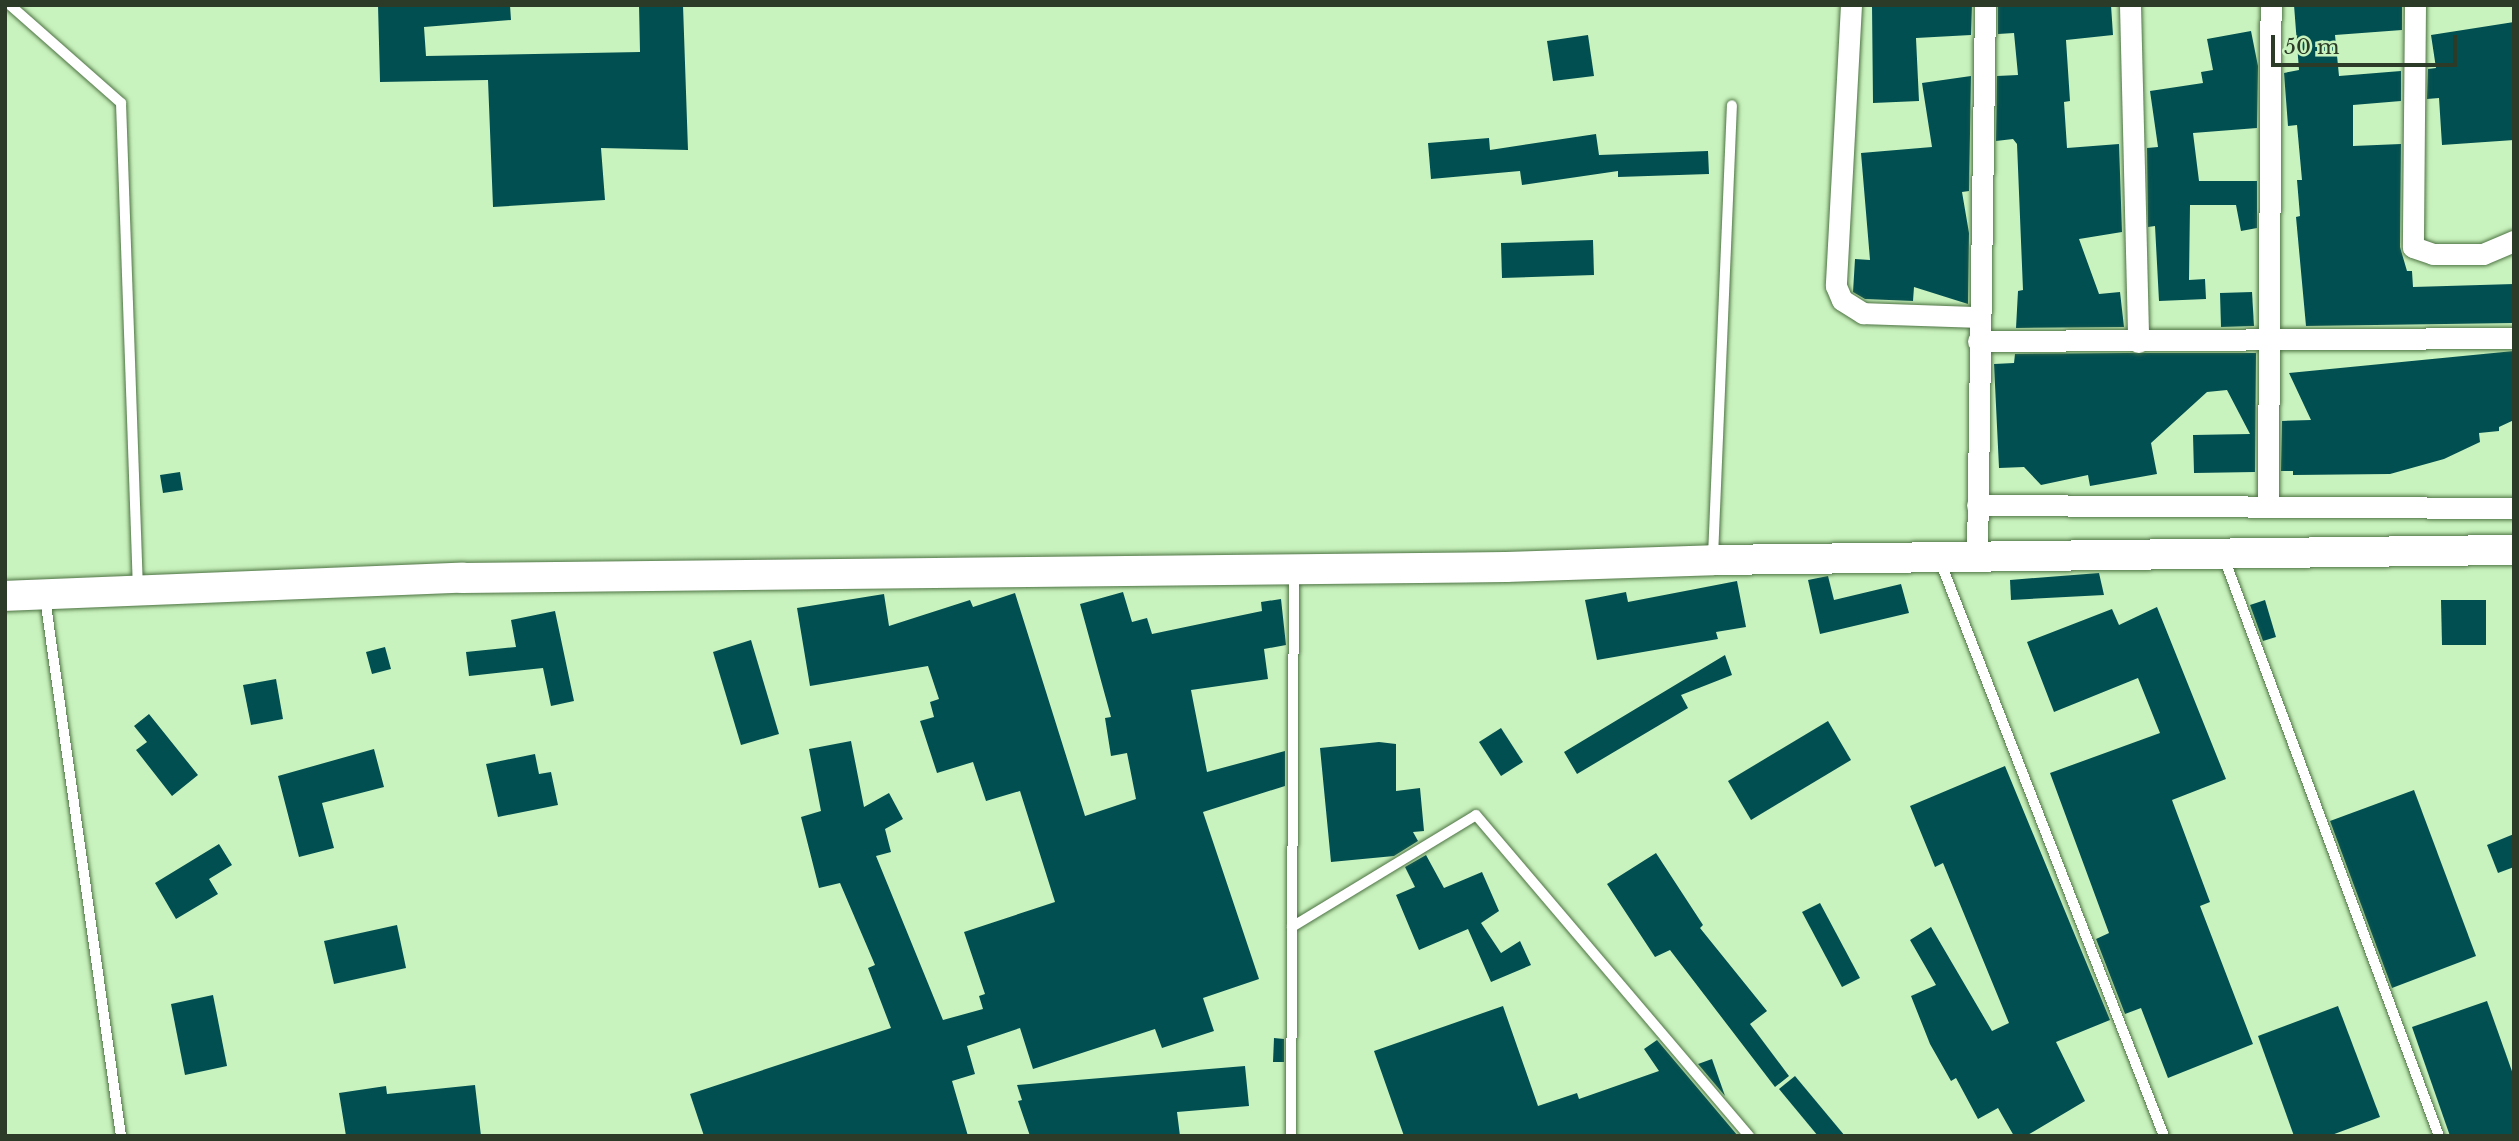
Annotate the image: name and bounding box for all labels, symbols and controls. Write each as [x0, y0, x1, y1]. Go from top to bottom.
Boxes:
scale bar [2274, 21, 2460, 65]
text: 50 m [2284, 34, 2339, 60]

